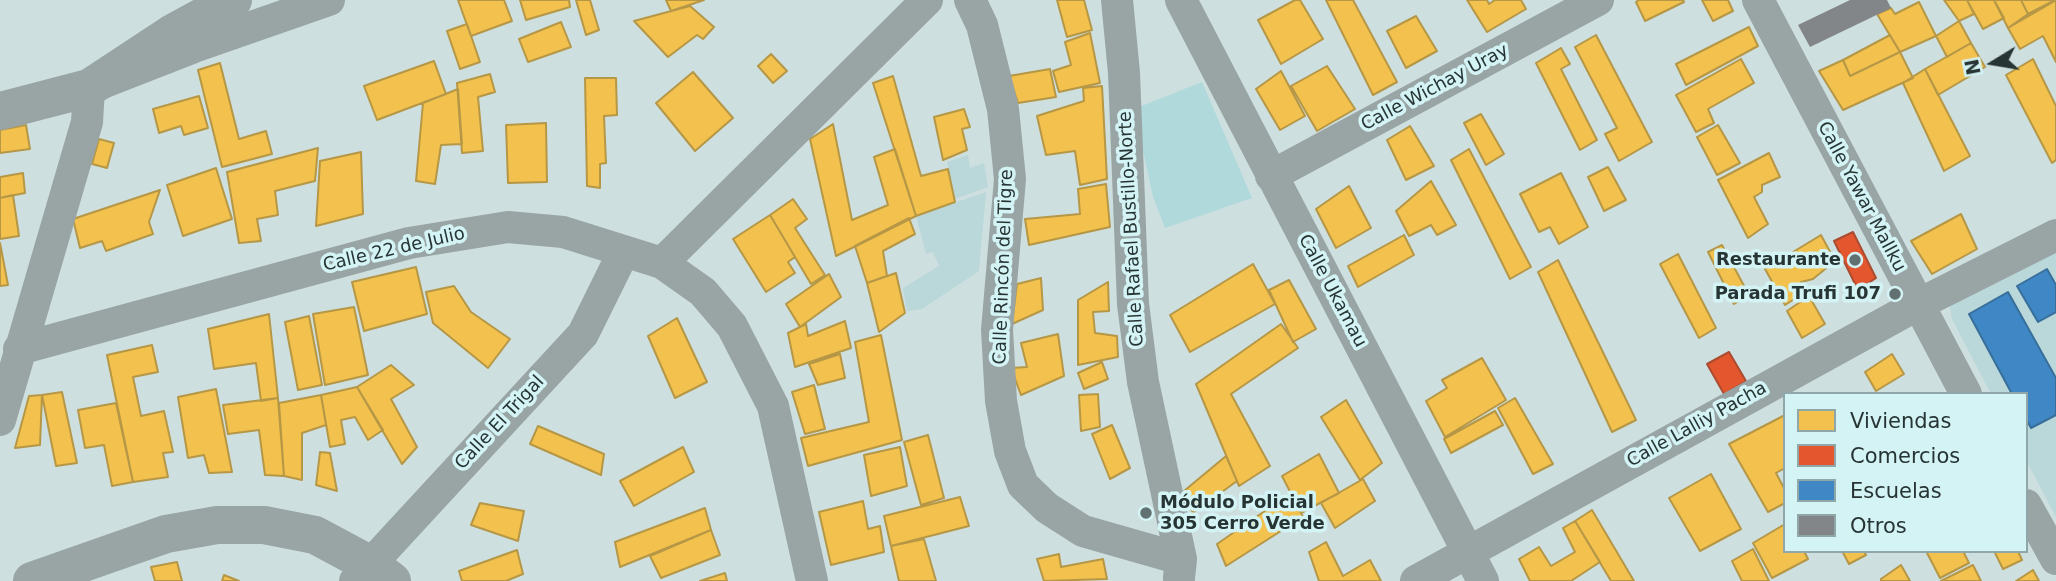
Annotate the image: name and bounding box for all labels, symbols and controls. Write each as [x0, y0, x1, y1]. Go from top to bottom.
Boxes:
north arrow [1958, 28, 2028, 98]
street label: Calle Wichay Uray [1358, 40, 1512, 136]
text: N [1960, 57, 1985, 77]
street label: Calle Rafael Bustillo-Norte [1115, 111, 1149, 347]
street label: Calle Yawar Mallku [1812, 118, 1910, 276]
street label: Calle Rincón del Tigre [990, 169, 1018, 365]
street label: Calle 22 de Julio [321, 223, 467, 277]
street label: Calle Ukamau [1293, 231, 1371, 351]
place label: Restaurante [1716, 249, 1841, 271]
marker: Restaurante [1847, 252, 1863, 268]
place label: Parada Trufi 107 [1715, 283, 1881, 305]
marker: Parada Trufi 107 [1887, 286, 1903, 302]
street label: Calle El Trigal [451, 371, 549, 475]
street label: Calle Lalliy Pacha [1623, 378, 1771, 472]
legend [1783, 392, 2028, 553]
text: Viviendas [1850, 409, 1951, 433]
text: Comercios [1850, 444, 1960, 468]
text: Escuelas [1850, 479, 1942, 503]
place label: Módulo Policial 305 Cerro Verde [1160, 492, 1325, 534]
marker: Módulo Policial 305 Cerro Verde [1138, 505, 1154, 521]
text: Otros [1850, 514, 1907, 538]

